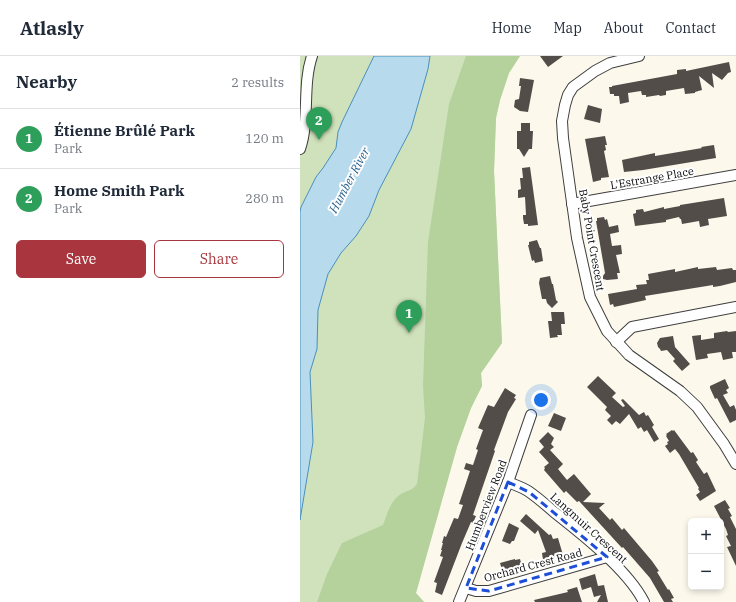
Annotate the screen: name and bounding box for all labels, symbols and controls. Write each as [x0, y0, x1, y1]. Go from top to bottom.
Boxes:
text: Atlasly [20, 16, 84, 40]
text: Home [492, 19, 531, 37]
text: Map [553, 19, 582, 37]
text: About [604, 19, 643, 37]
text: Contact [665, 19, 716, 37]
text: Nearby [16, 71, 77, 93]
text: 2 results [231, 74, 284, 91]
pin: 2 [306, 107, 332, 140]
text: Étienne Brûlé Park [54, 121, 195, 140]
text: 1 [25, 130, 33, 147]
text: 120 m [245, 130, 284, 147]
text: Park [54, 140, 82, 157]
water label: Humber River [325, 144, 373, 216]
street label: L'Estrange Place [609, 164, 695, 192]
text: Home Smith Park [54, 181, 184, 200]
street label: Baby Point Crescent [576, 188, 608, 292]
text: 2 [25, 190, 33, 207]
text: 280 m [245, 190, 284, 207]
text: Park [54, 200, 82, 217]
button: Save [16, 240, 146, 278]
button: Share [154, 240, 284, 278]
pin: 1 [396, 300, 422, 333]
your location [531, 390, 551, 410]
street label: Humberview Road [462, 457, 510, 552]
street label: Langmuir Crescent [547, 490, 631, 566]
map controls [688, 518, 724, 590]
button: + [688, 518, 724, 554]
street label: Orchard Crest Road [482, 545, 584, 585]
button: − [688, 554, 724, 590]

